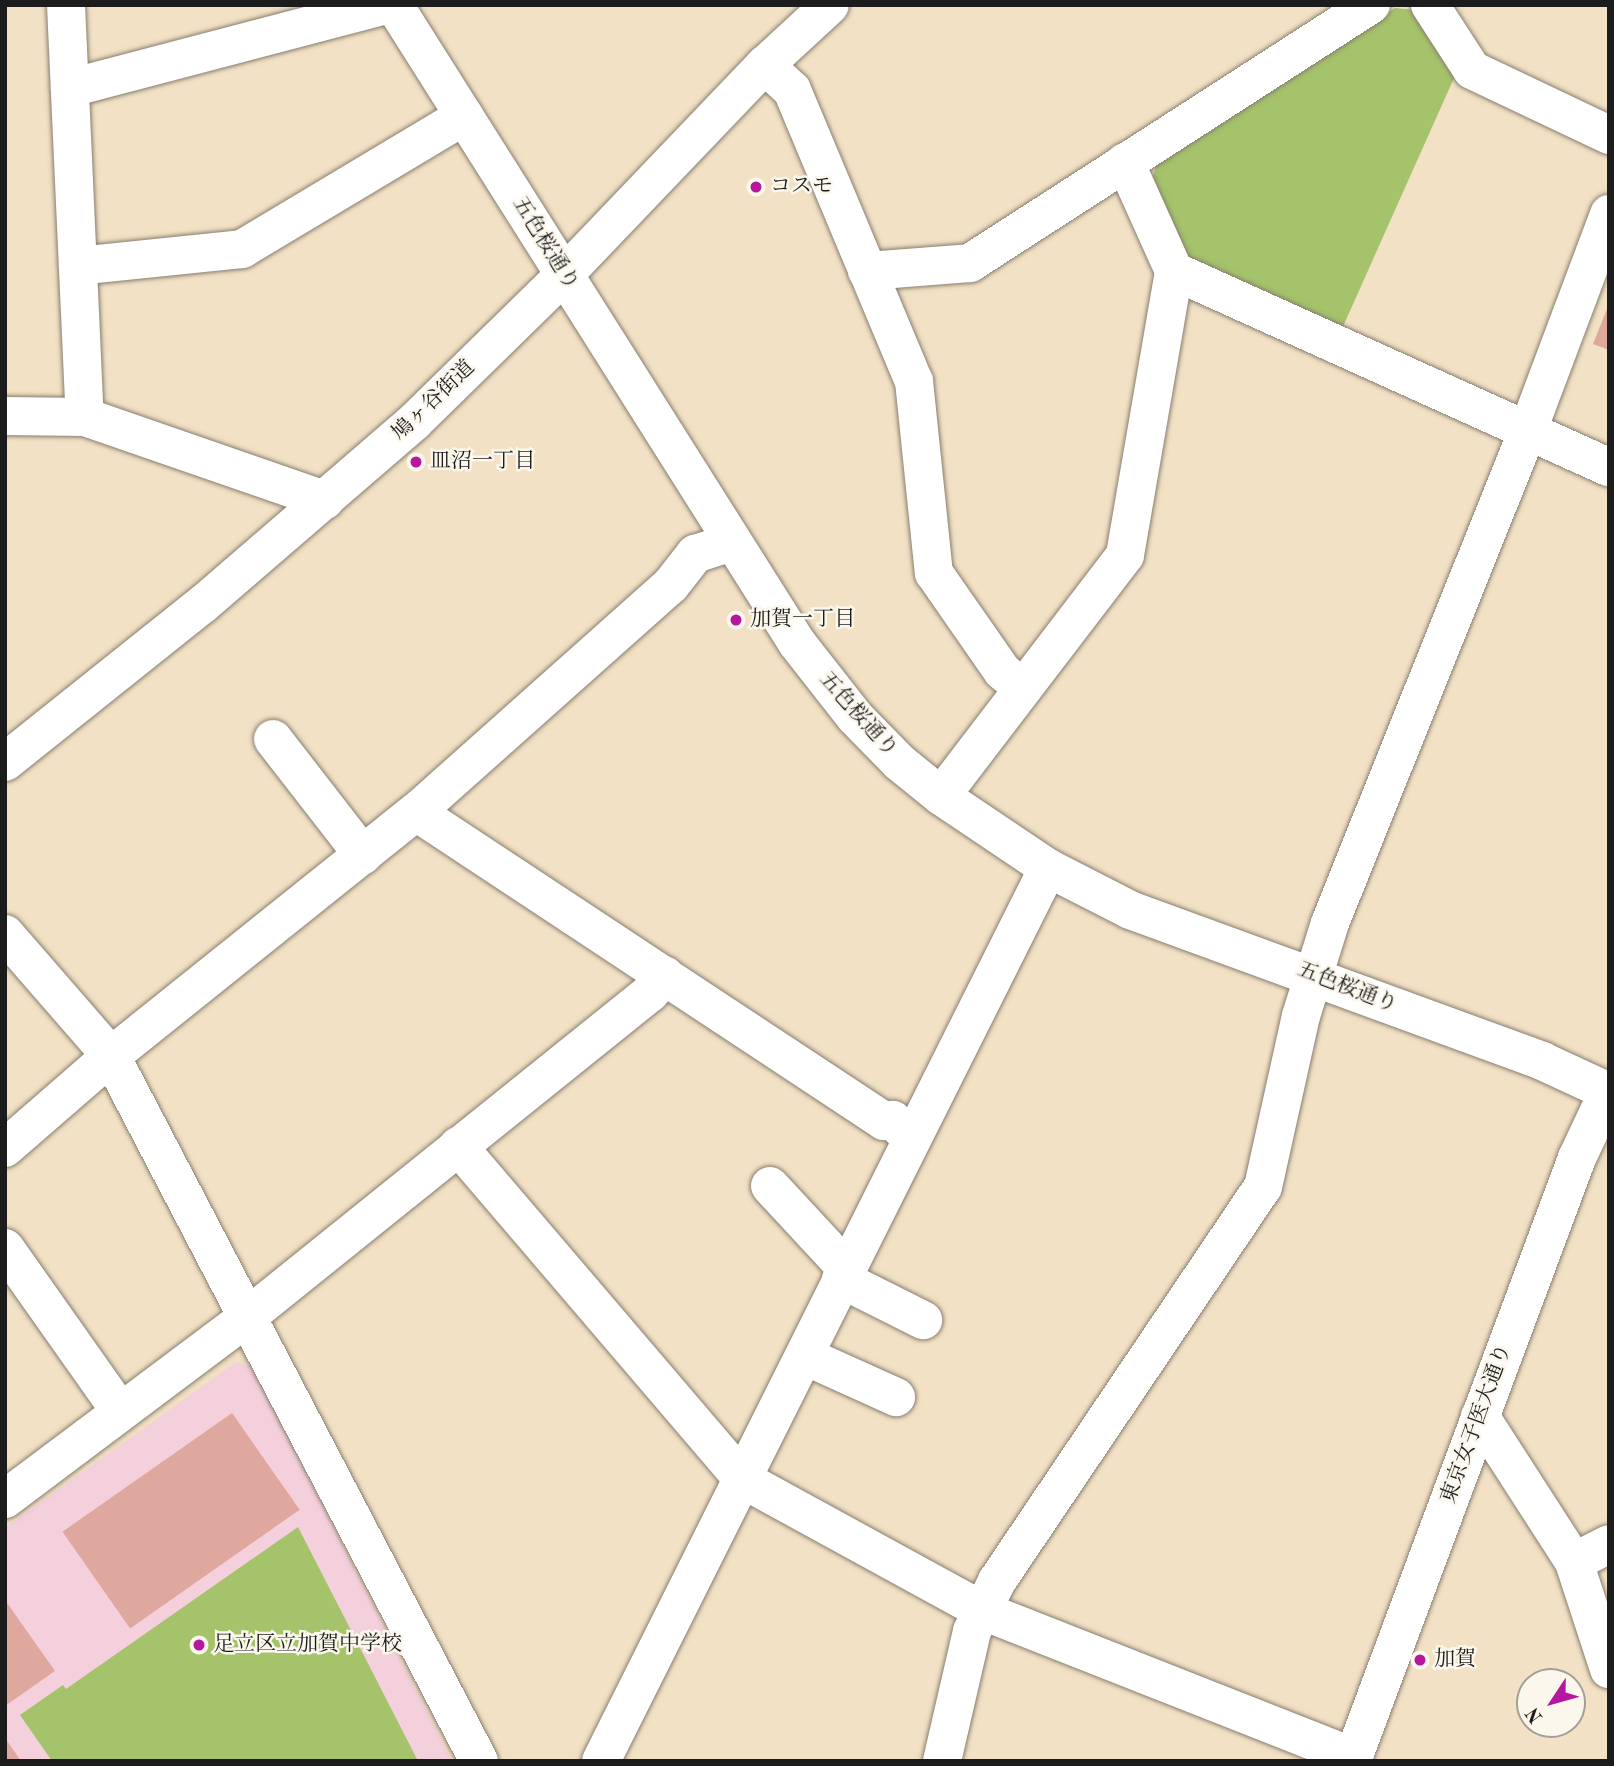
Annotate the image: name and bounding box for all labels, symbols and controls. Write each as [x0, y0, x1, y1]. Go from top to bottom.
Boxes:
place label: コスモ [770, 174, 833, 200]
marker: コスモ [748, 179, 764, 195]
street label: 五色桜通り [506, 193, 584, 295]
street label: 鳩ヶ谷街道 [387, 355, 481, 447]
place label: 皿沼一丁目 [430, 449, 535, 475]
marker: 皿沼一丁目 [408, 454, 424, 470]
place label: 加賀一丁目 [750, 607, 855, 633]
marker: 加賀一丁目 [728, 612, 744, 628]
street label: 五色桜通り [814, 668, 902, 762]
street label: 五色桜通り [1293, 957, 1401, 1019]
street label: 東京女子医大通り [1436, 1341, 1518, 1507]
place label: 足立区立加賀中学校 [213, 1632, 402, 1658]
marker: 足立区立加賀中学校 [191, 1637, 207, 1653]
place label: 加賀 [1434, 1647, 1476, 1673]
marker: 加賀 [1412, 1652, 1428, 1668]
north arrow [1516, 1668, 1586, 1738]
text: N [1523, 1703, 1547, 1726]

